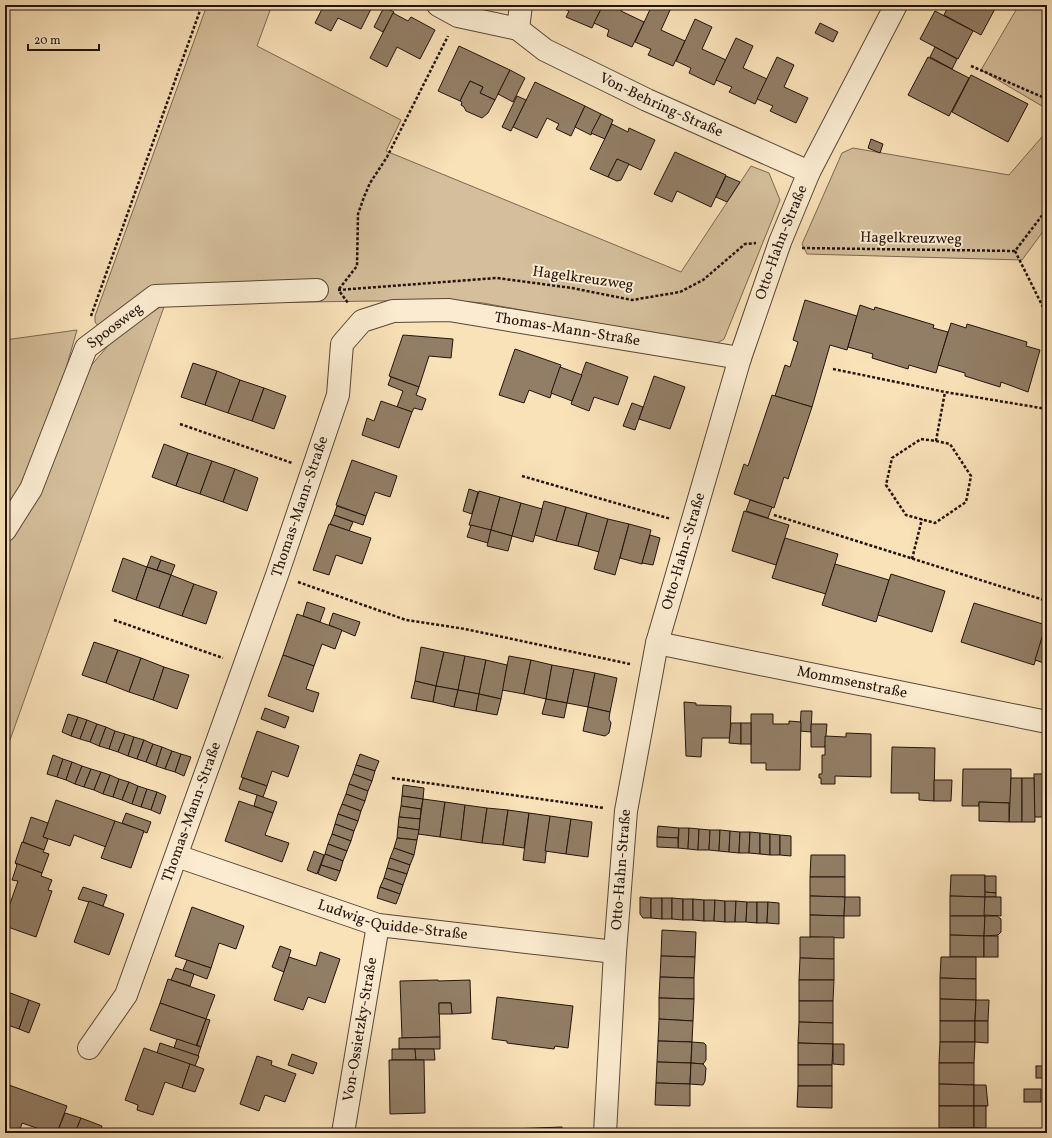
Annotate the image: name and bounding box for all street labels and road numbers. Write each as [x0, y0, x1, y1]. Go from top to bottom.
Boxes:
street label: Von-Behring-Straße [596, 68, 726, 143]
street label: Otto-Hahn-Straße [750, 182, 813, 303]
street label: Hagelkreuzweg [860, 228, 962, 250]
street label: Hagelkreuzweg [531, 262, 635, 297]
street label: Spoosweg [82, 298, 147, 354]
street label: Thomas-Mann-Straße [493, 307, 642, 352]
street label: Thomas-Mann-Straße [266, 433, 334, 580]
street label: Otto-Hahn-Straße [657, 490, 711, 613]
street label: Mommsenstraße [795, 661, 909, 704]
street label: Thomas-Mann-Straße [157, 739, 227, 885]
street label: Otto-Hahn-Straße [606, 808, 637, 931]
street label: Ludwig-Quidde-Straße [315, 895, 469, 946]
street label: Von-Ossietzky-Straße [338, 956, 383, 1103]

